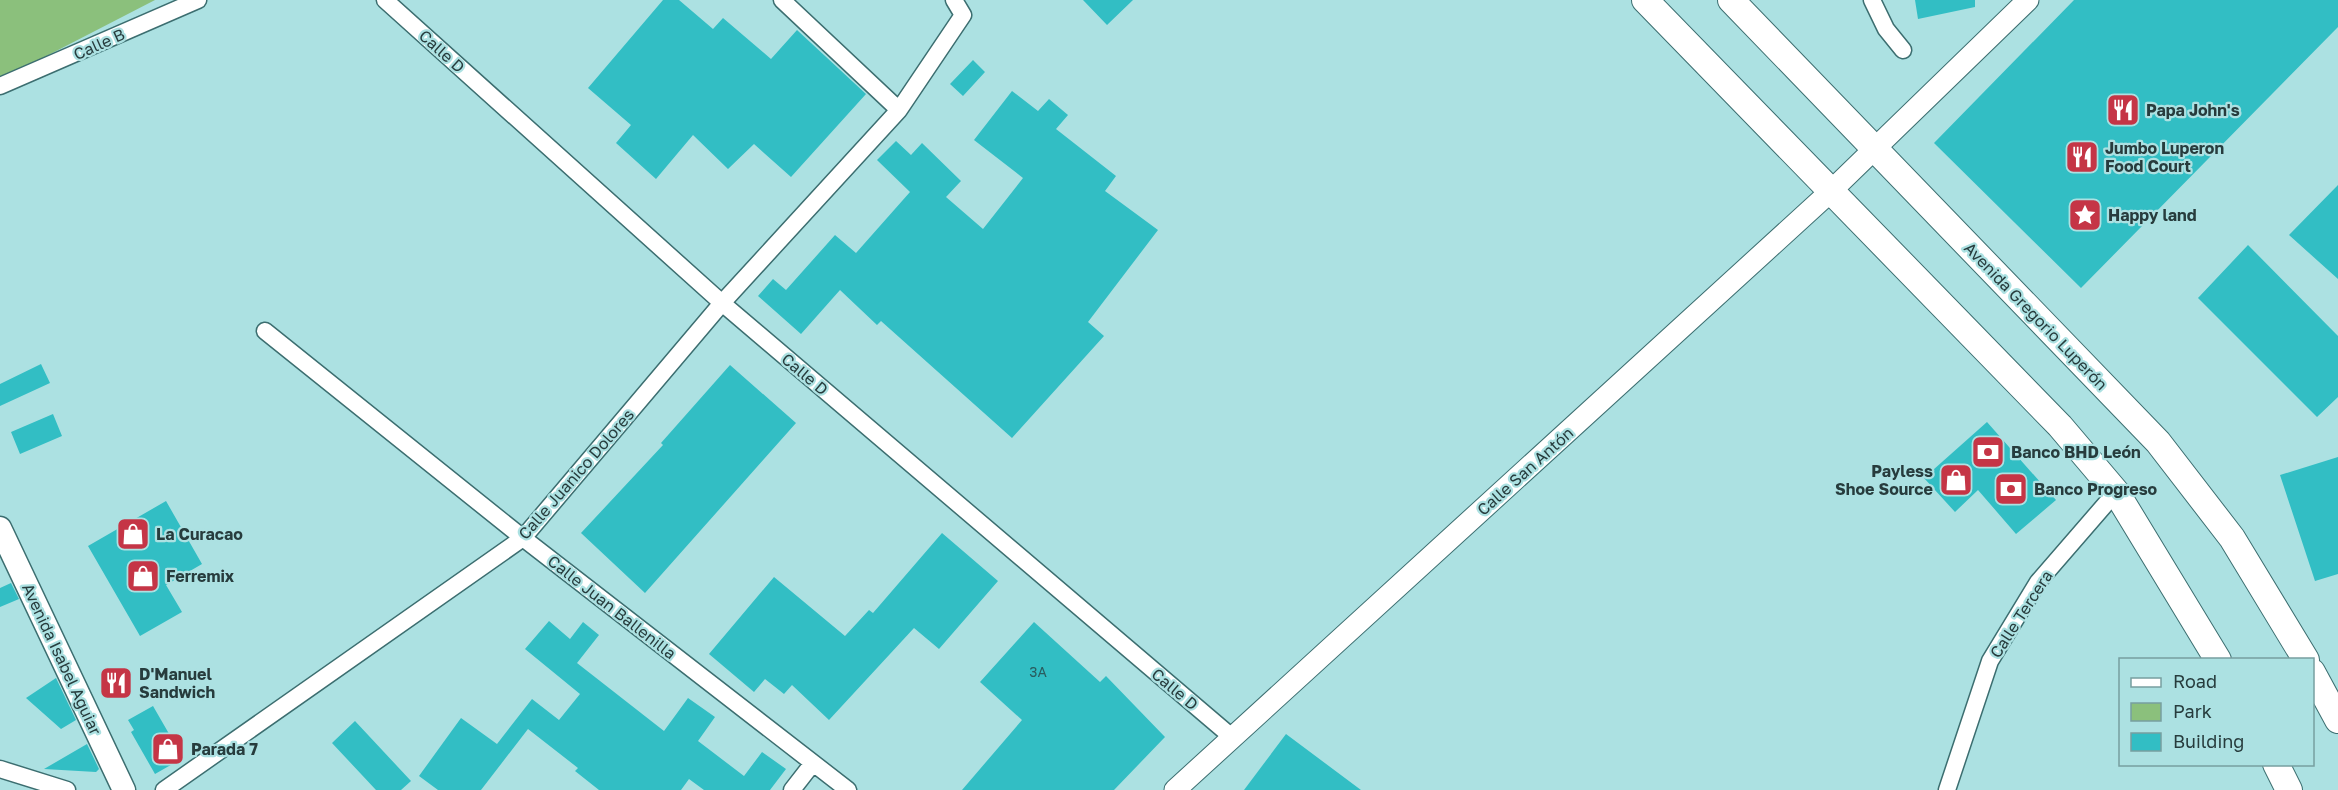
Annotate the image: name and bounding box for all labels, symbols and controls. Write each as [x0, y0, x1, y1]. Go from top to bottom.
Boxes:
street label: Calle B [70, 24, 128, 64]
street label: Calle D [415, 25, 469, 77]
restaurant icon: Papa John's [2105, 92, 2141, 128]
place label: Papa John's [2146, 100, 2240, 120]
place label: Jumbo Luperon Food Court [2105, 138, 2224, 176]
restaurant icon: Jumbo Luperon Food Court [2064, 139, 2100, 175]
place icon: Happy land [2067, 197, 2103, 233]
place label: Happy land [2108, 205, 2197, 225]
street label: Avenida Gregorio Luperón [1960, 238, 2112, 394]
street label: Calle D [778, 349, 832, 399]
street label: Calle Juanico Dolores [514, 405, 638, 543]
street label: Calle San Antón [1473, 423, 1577, 519]
bank icon: Banco BHD León [1970, 434, 2006, 470]
place label: Banco BHD León [2011, 442, 2141, 462]
place label: Payless Shoe Source [1835, 461, 1933, 499]
shop icon: Payless Shoe Source [1938, 462, 1974, 498]
bank icon: Banco Progreso [1993, 471, 2029, 507]
place label: Banco Progreso [2034, 479, 2158, 499]
shop icon: La Curacao [115, 516, 151, 552]
place label: La Curacao [156, 524, 243, 544]
street label: Calle Juan Ballenilla [544, 551, 680, 663]
shop icon: Ferremix [125, 558, 161, 594]
place label: Ferremix [166, 566, 235, 586]
street label: Calle Tercera [1985, 567, 2057, 661]
street label: Avenida Isabel Aguiar [18, 580, 106, 738]
legend [2119, 658, 2314, 766]
house number: 3A [1029, 663, 1047, 680]
place label: D'Manuel Sandwich [139, 664, 215, 702]
street label: Calle D [1148, 664, 1202, 714]
restaurant icon: D'Manuel Sandwich [98, 665, 134, 701]
text: Road [2173, 670, 2217, 692]
text: Park [2173, 700, 2212, 722]
text: Building [2173, 730, 2244, 752]
shop icon: Parada 7 [150, 731, 186, 767]
place label: Parada 7 [191, 739, 258, 759]

